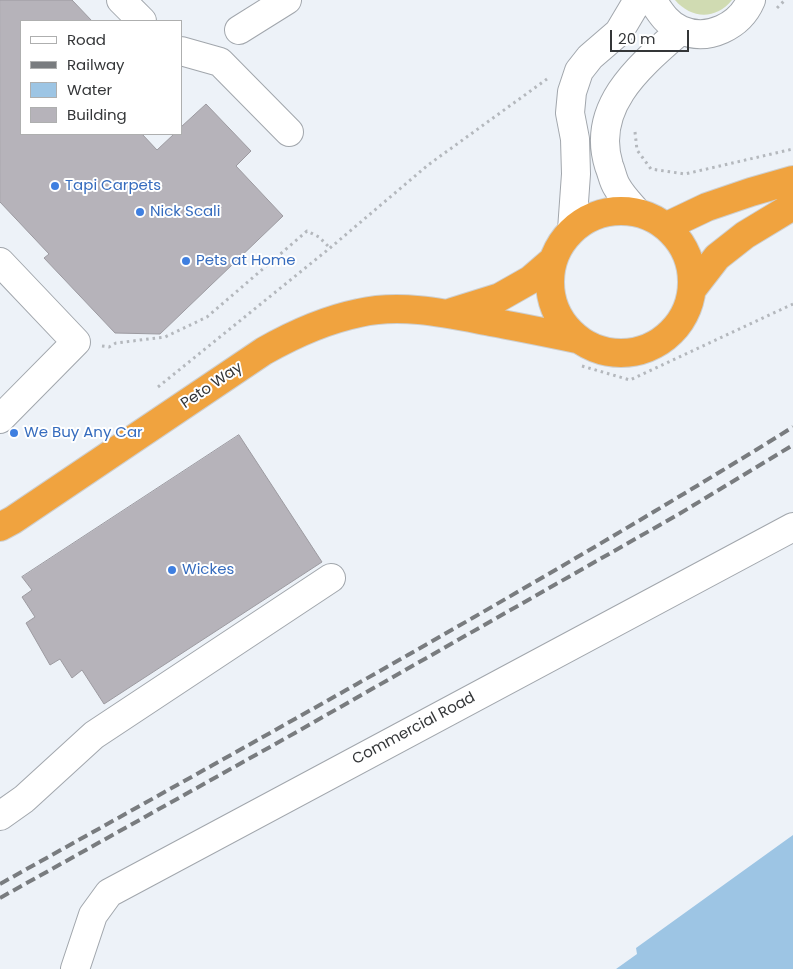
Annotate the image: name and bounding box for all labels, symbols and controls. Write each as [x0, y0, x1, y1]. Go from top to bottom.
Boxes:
legend [20, 20, 182, 135]
scale bar [613, 20, 692, 52]
text: 20 m [618, 28, 656, 49]
text: Road [67, 29, 106, 50]
text: Railway [67, 54, 125, 75]
text: Water [67, 79, 112, 100]
text: Building [67, 104, 127, 125]
place label: Tapi Carpets [65, 177, 161, 195]
marker: Tapi Carpets [49, 180, 61, 192]
place label: Nick Scali [150, 203, 220, 221]
marker: Nick Scali [134, 206, 146, 218]
place label: Pets at Home [196, 252, 296, 270]
marker: Pets at Home [180, 255, 192, 267]
street label: Peto Way [178, 359, 246, 413]
place label: We Buy Any Car [24, 424, 143, 442]
marker: We Buy Any Car [8, 427, 20, 439]
place label: Wickes [182, 561, 234, 579]
marker: Wickes [166, 564, 178, 576]
street label: Commercial Road [349, 689, 479, 769]

